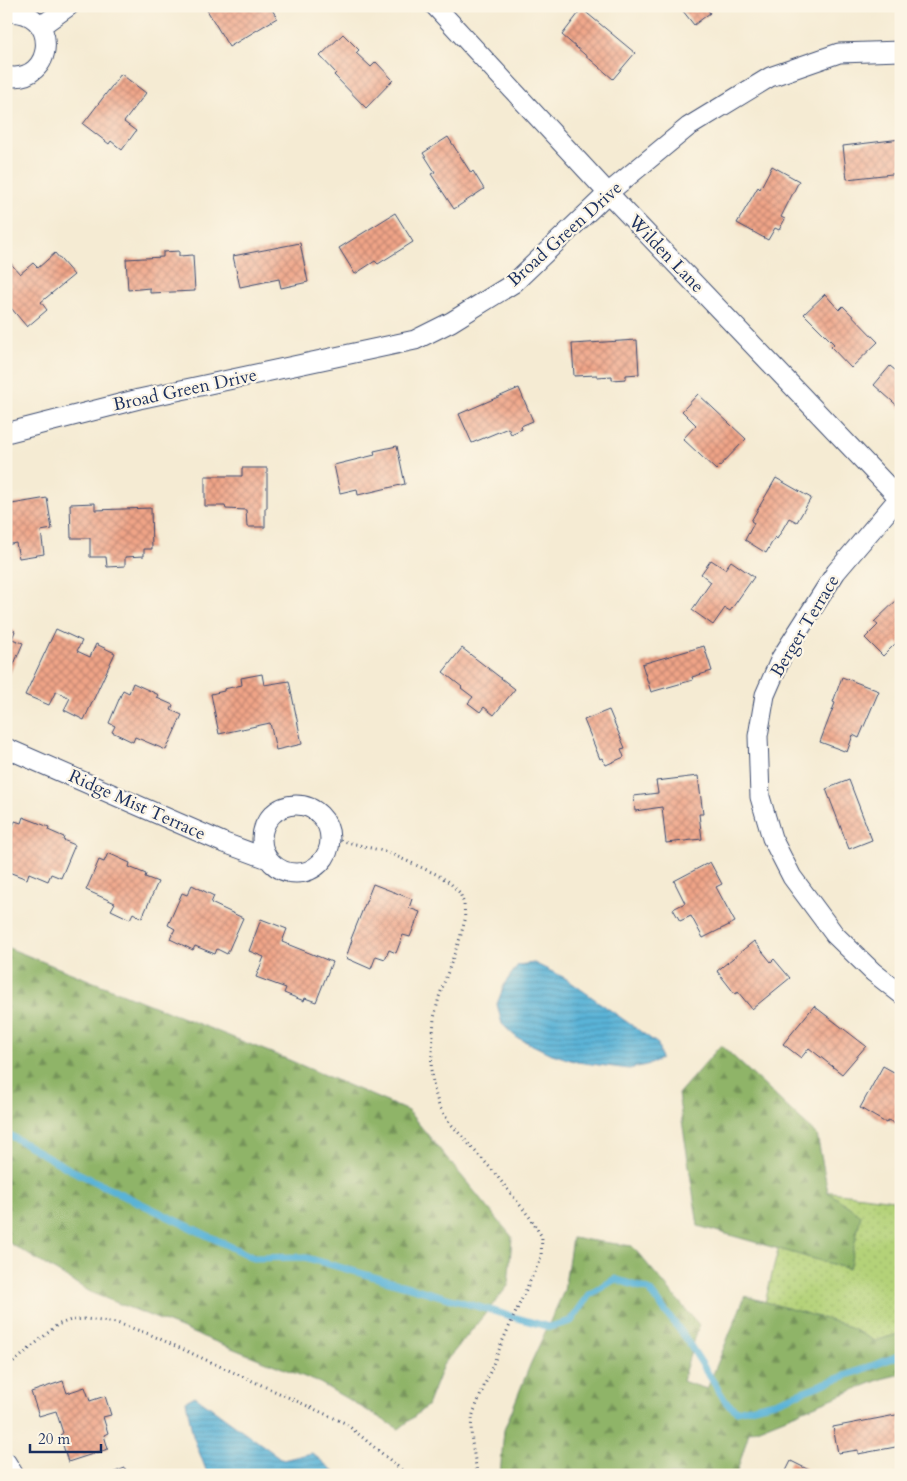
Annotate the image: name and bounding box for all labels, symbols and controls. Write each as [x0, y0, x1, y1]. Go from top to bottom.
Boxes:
street label: Broad Green Drive [502, 176, 628, 292]
street label: Wilden Lane [622, 209, 710, 298]
street label: Broad Green Drive [111, 363, 259, 417]
street label: Berger Terrace [765, 570, 845, 682]
street label: Ridge Mist Terrace [65, 764, 209, 846]
scale bar [30, 1421, 101, 1453]
text: 20 m [38, 1429, 70, 1449]

